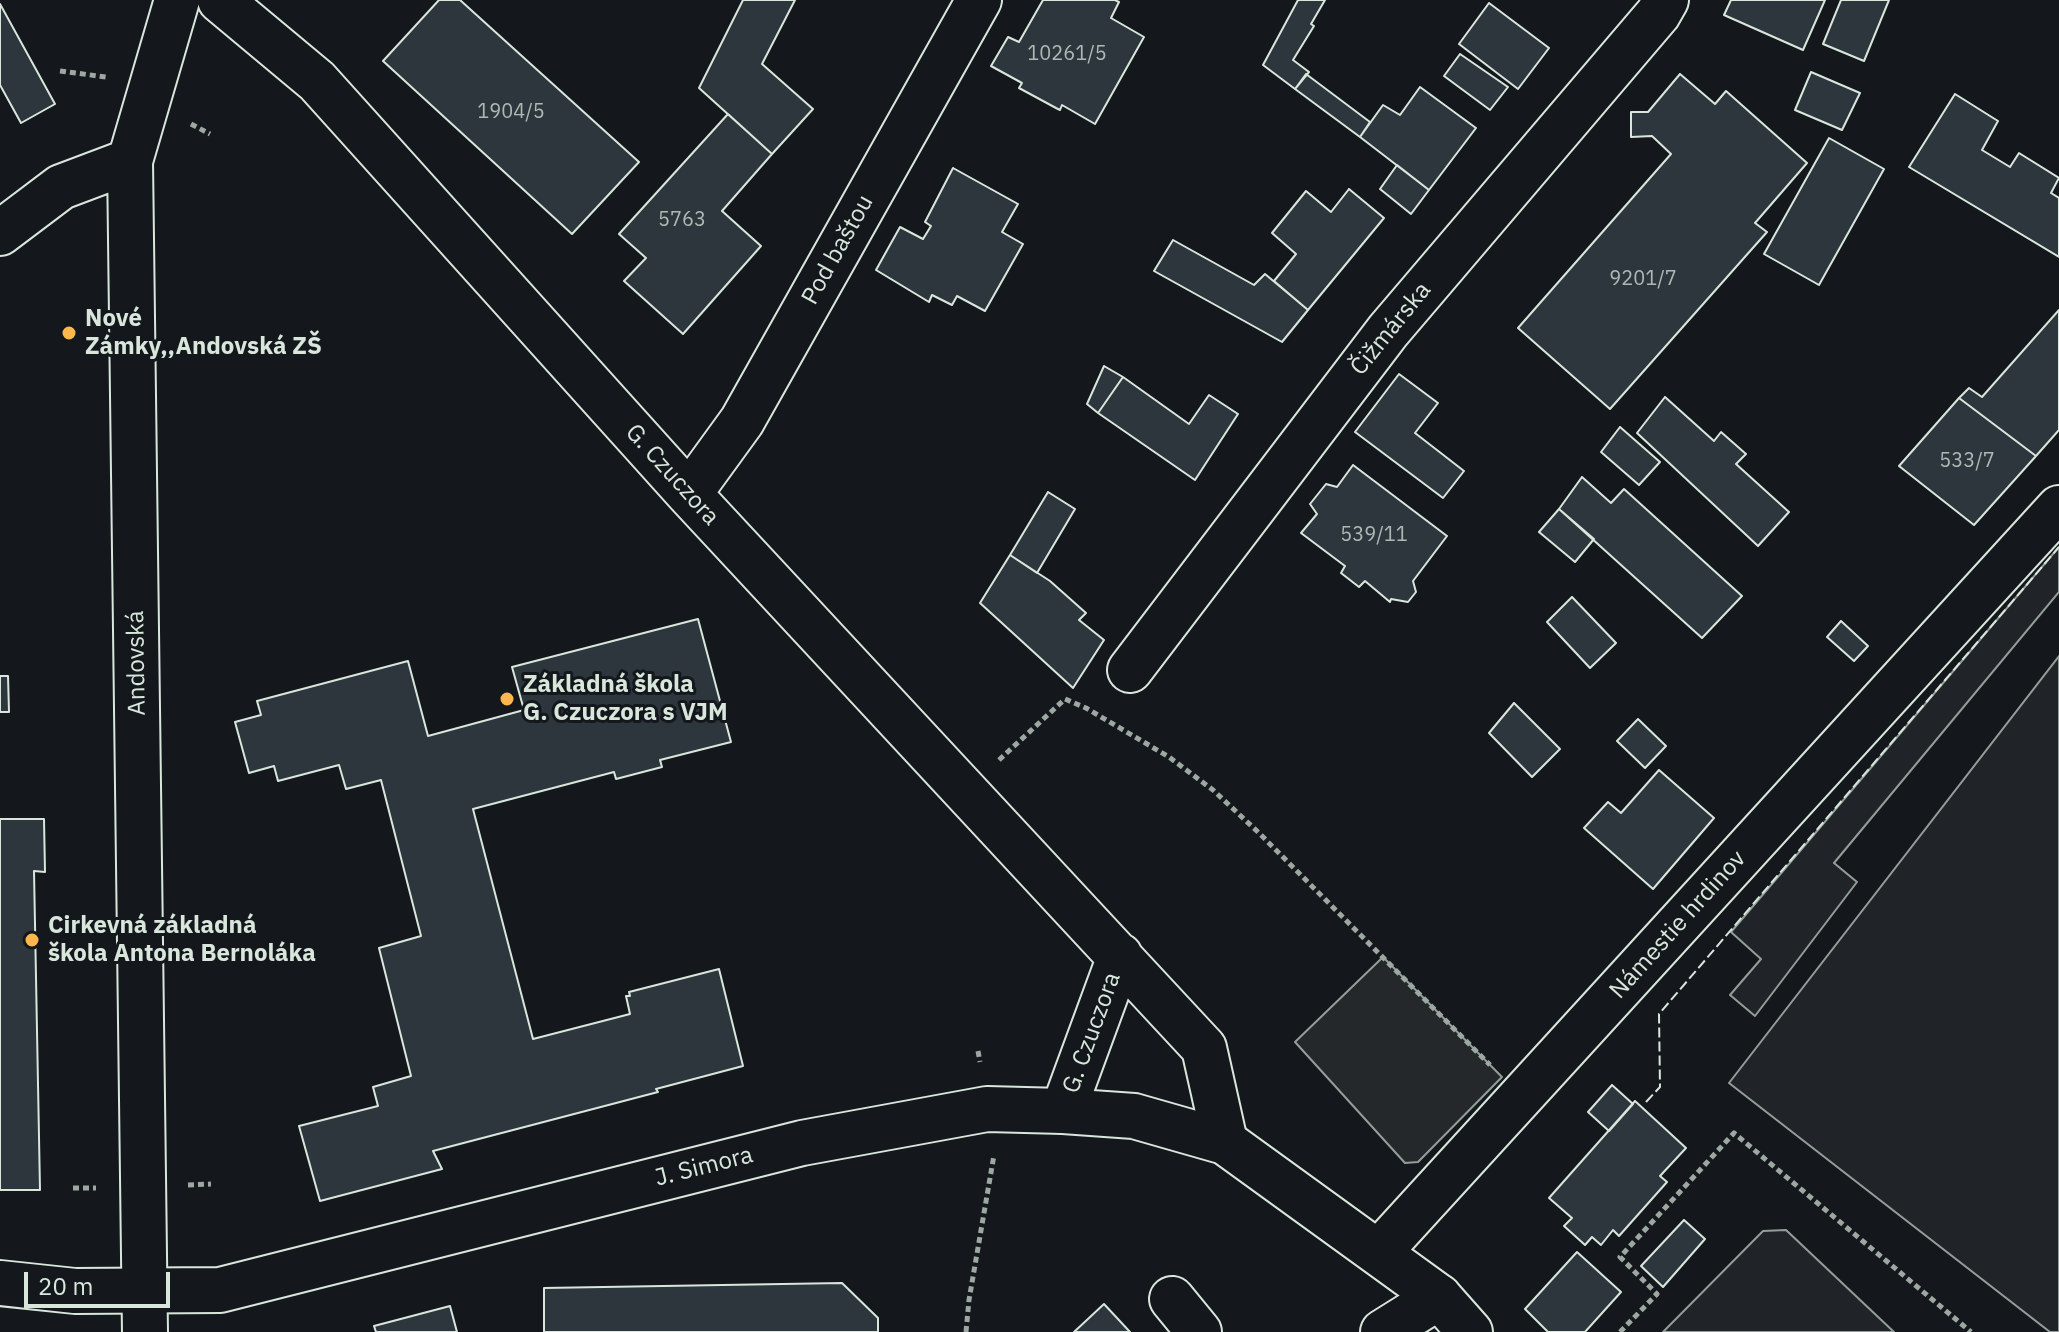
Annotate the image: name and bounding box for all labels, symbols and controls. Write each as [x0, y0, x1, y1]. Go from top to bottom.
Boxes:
house number: 10261/5 [1027, 42, 1107, 66]
house number: 1904/5 [477, 100, 545, 124]
street label: Pod baštou [796, 190, 880, 310]
house number: 5763 [658, 208, 706, 232]
house number: 9201/7 [1609, 267, 1677, 291]
street label: Čižmárska [1345, 277, 1437, 381]
place label: Nové Zámky,,Andovská ZŠ [85, 305, 322, 361]
marker: Nové Zámky,,Andovská ZŠ [60, 324, 78, 342]
street label: G. Czuczora [619, 418, 725, 532]
house number: 533/7 [1939, 449, 1995, 473]
house number: 539/11 [1340, 523, 1408, 547]
street label: Andovská [122, 610, 152, 716]
place label: Základná škola G. Czuczora s VJM [523, 671, 728, 727]
marker: Základná škola G. Czuczora s VJM [498, 690, 516, 708]
street label: Námestie hrdinov [1604, 845, 1752, 1005]
place label: Cirkevná základná škola Antona Bernoláka [48, 912, 316, 968]
marker: Cirkevná základná škola Antona Bernoláka [23, 931, 41, 949]
street label: G. Czuczora [1057, 969, 1127, 1097]
street label: J. Simora [652, 1141, 756, 1193]
scale bar [28, 1256, 174, 1306]
text: 20 m [38, 1270, 93, 1302]

